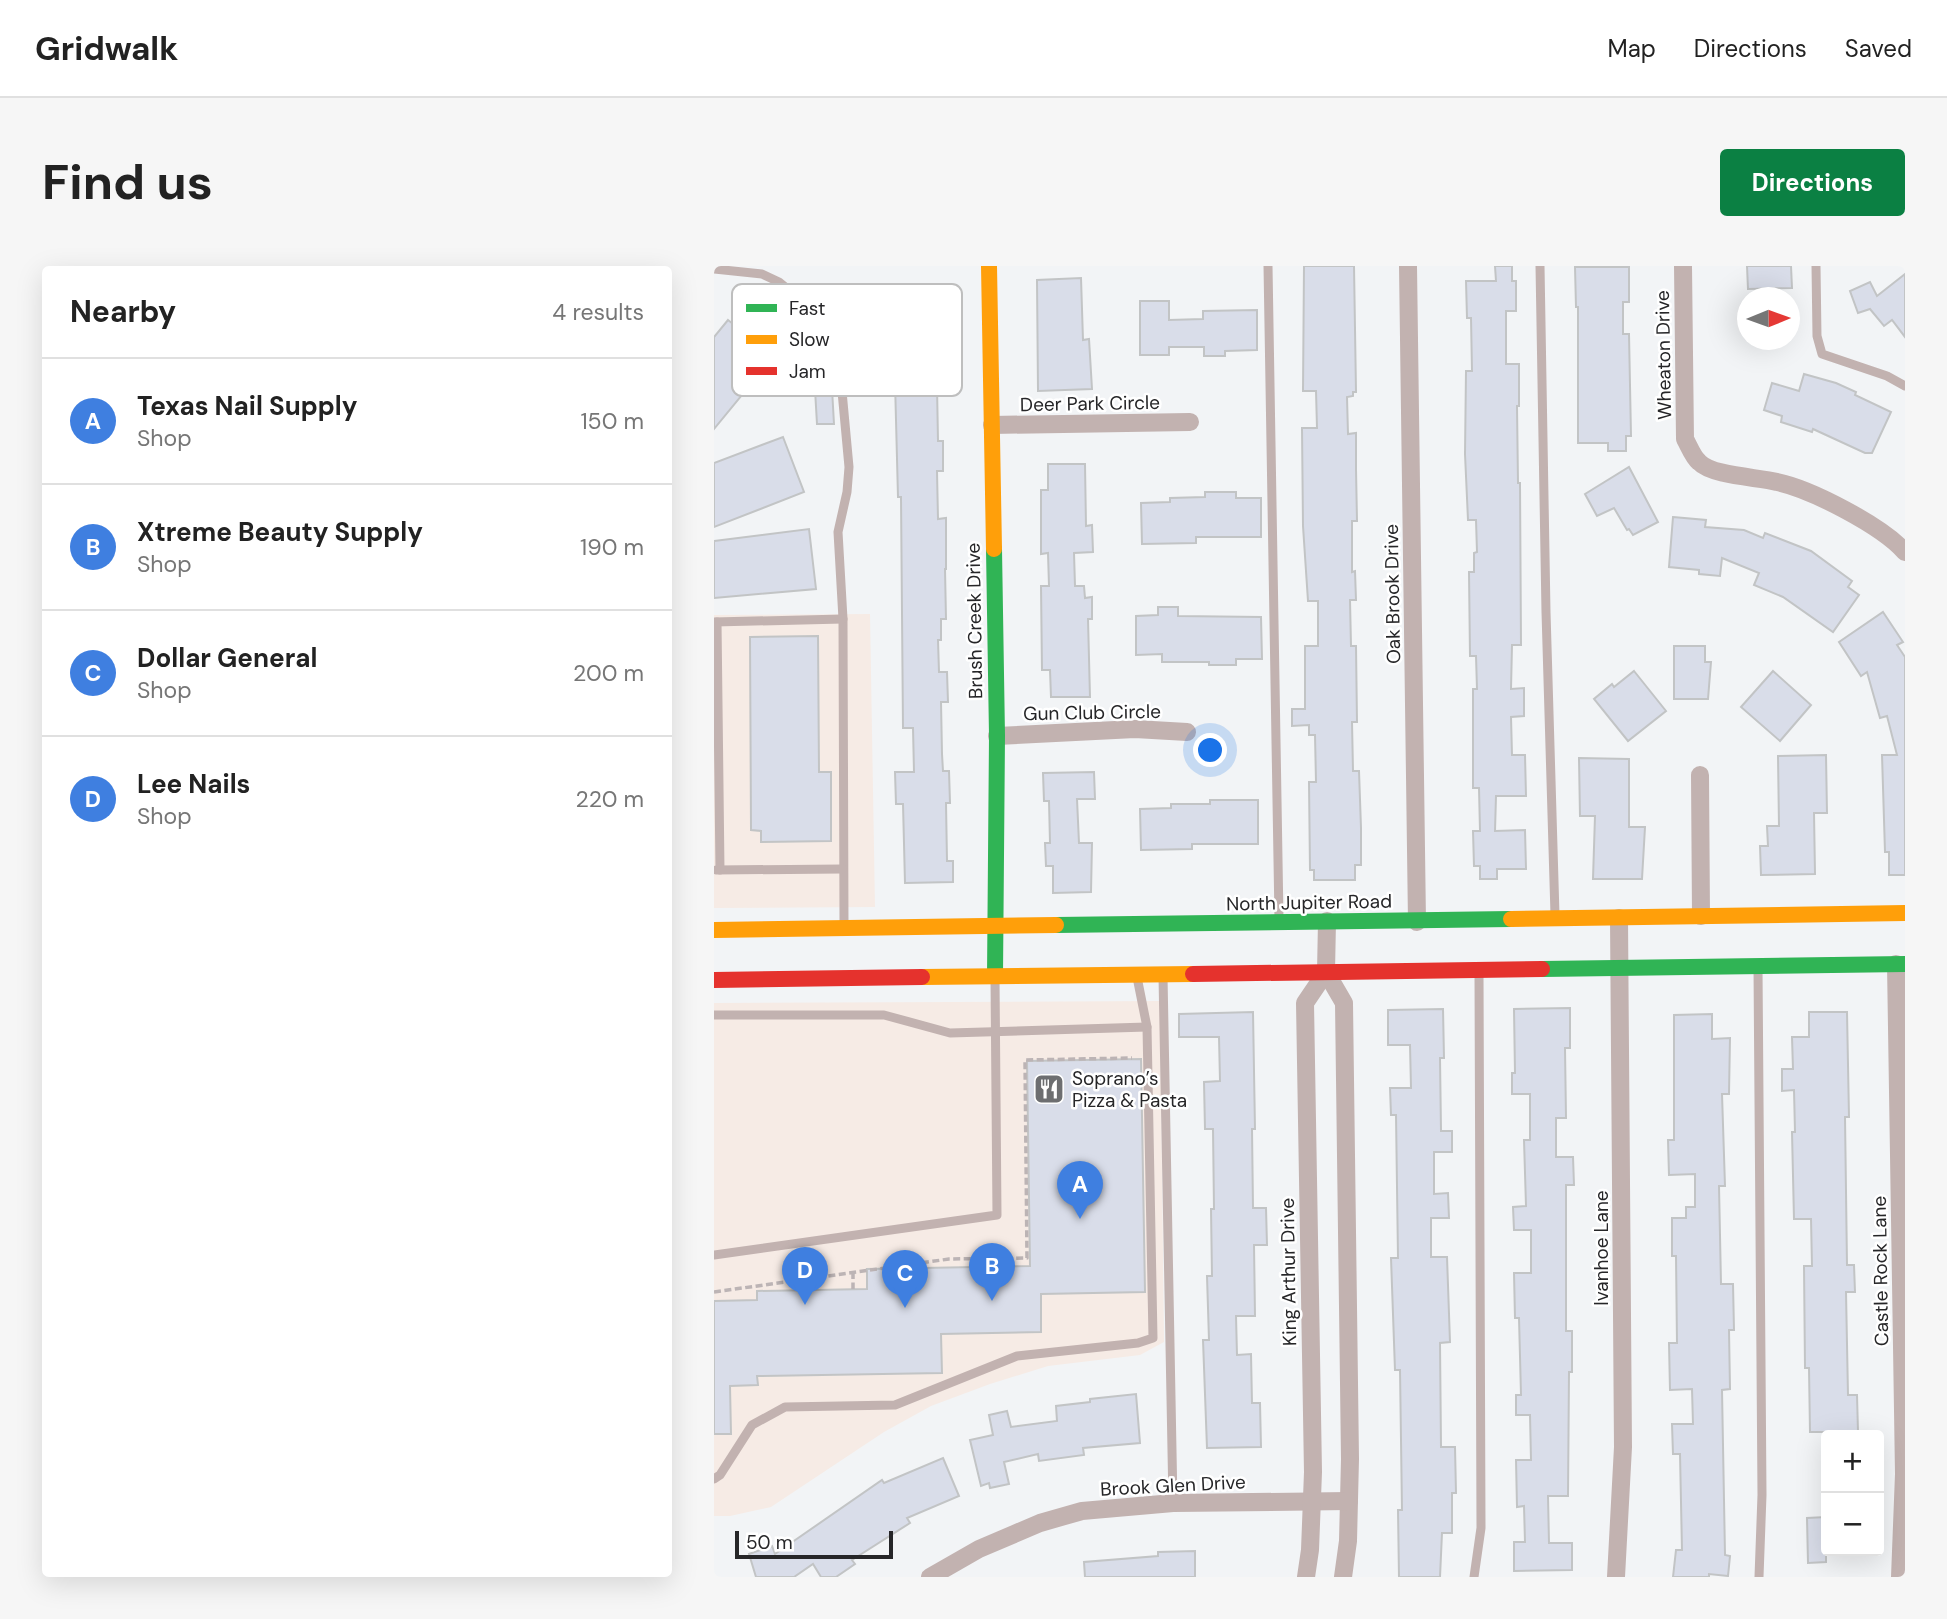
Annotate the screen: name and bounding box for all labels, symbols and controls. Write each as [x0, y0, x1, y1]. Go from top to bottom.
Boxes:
text: Gridwalk [35, 27, 178, 70]
text: Map [1608, 33, 1656, 64]
text: Directions [1694, 33, 1807, 64]
text: Saved [1845, 33, 1912, 64]
button: Directions [1720, 149, 1905, 216]
text: Find us [42, 150, 213, 214]
legend [732, 284, 962, 396]
north arrow [1737, 287, 1800, 350]
street label: Wheaton Drive [1650, 290, 1677, 420]
text: Nearby [70, 292, 176, 331]
text: Fast [789, 296, 825, 321]
text: 4 results [552, 297, 644, 327]
text: Slow [789, 327, 830, 352]
text: Jam [789, 359, 826, 384]
text: Texas Nail Supply [137, 389, 357, 423]
street label: Deer Park Circle [1020, 390, 1160, 417]
text: A [85, 406, 101, 436]
text: 150 m [580, 406, 644, 436]
text: Shop [137, 423, 192, 453]
text: Xtreme Beauty Supply [137, 515, 423, 549]
street label: Oak Brook Drive [1379, 524, 1406, 664]
text: B [86, 532, 100, 562]
text: 190 m [580, 532, 644, 562]
street label: Brush Creek Drive [961, 543, 988, 699]
text: Shop [137, 549, 192, 579]
text: Dollar General [137, 641, 318, 675]
text: C [85, 658, 101, 688]
text: 200 m [573, 658, 644, 688]
text: Shop [137, 675, 192, 705]
street label: Gun Club Circle [1023, 699, 1161, 726]
your location [1193, 733, 1227, 767]
text: Lee Nails [137, 767, 250, 801]
text: D [85, 784, 101, 814]
text: 220 m [575, 784, 644, 814]
text: Shop [137, 801, 192, 831]
street label: North Jupiter Road [1226, 889, 1392, 916]
place label: Soprano’s Pizza & Pasta [1072, 1066, 1187, 1113]
restaurant icon: Soprano’s Pizza & Pasta [1032, 1072, 1066, 1106]
pin: A [1057, 1161, 1103, 1219]
street label: Ivanhoe Lane [1589, 1190, 1614, 1306]
street label: Castle Rock Lane [1867, 1196, 1894, 1346]
street label: King Arthur Drive [1275, 1198, 1302, 1346]
pin: B [969, 1243, 1015, 1301]
pin: D [782, 1247, 828, 1305]
pin: C [882, 1250, 928, 1308]
map controls [1821, 1430, 1884, 1556]
button: + [1821, 1430, 1884, 1493]
street label: Brook Glen Drive [1100, 1469, 1246, 1502]
button: − [1821, 1493, 1884, 1556]
scale bar [735, 1528, 892, 1560]
text: 50 m [746, 1530, 793, 1555]

